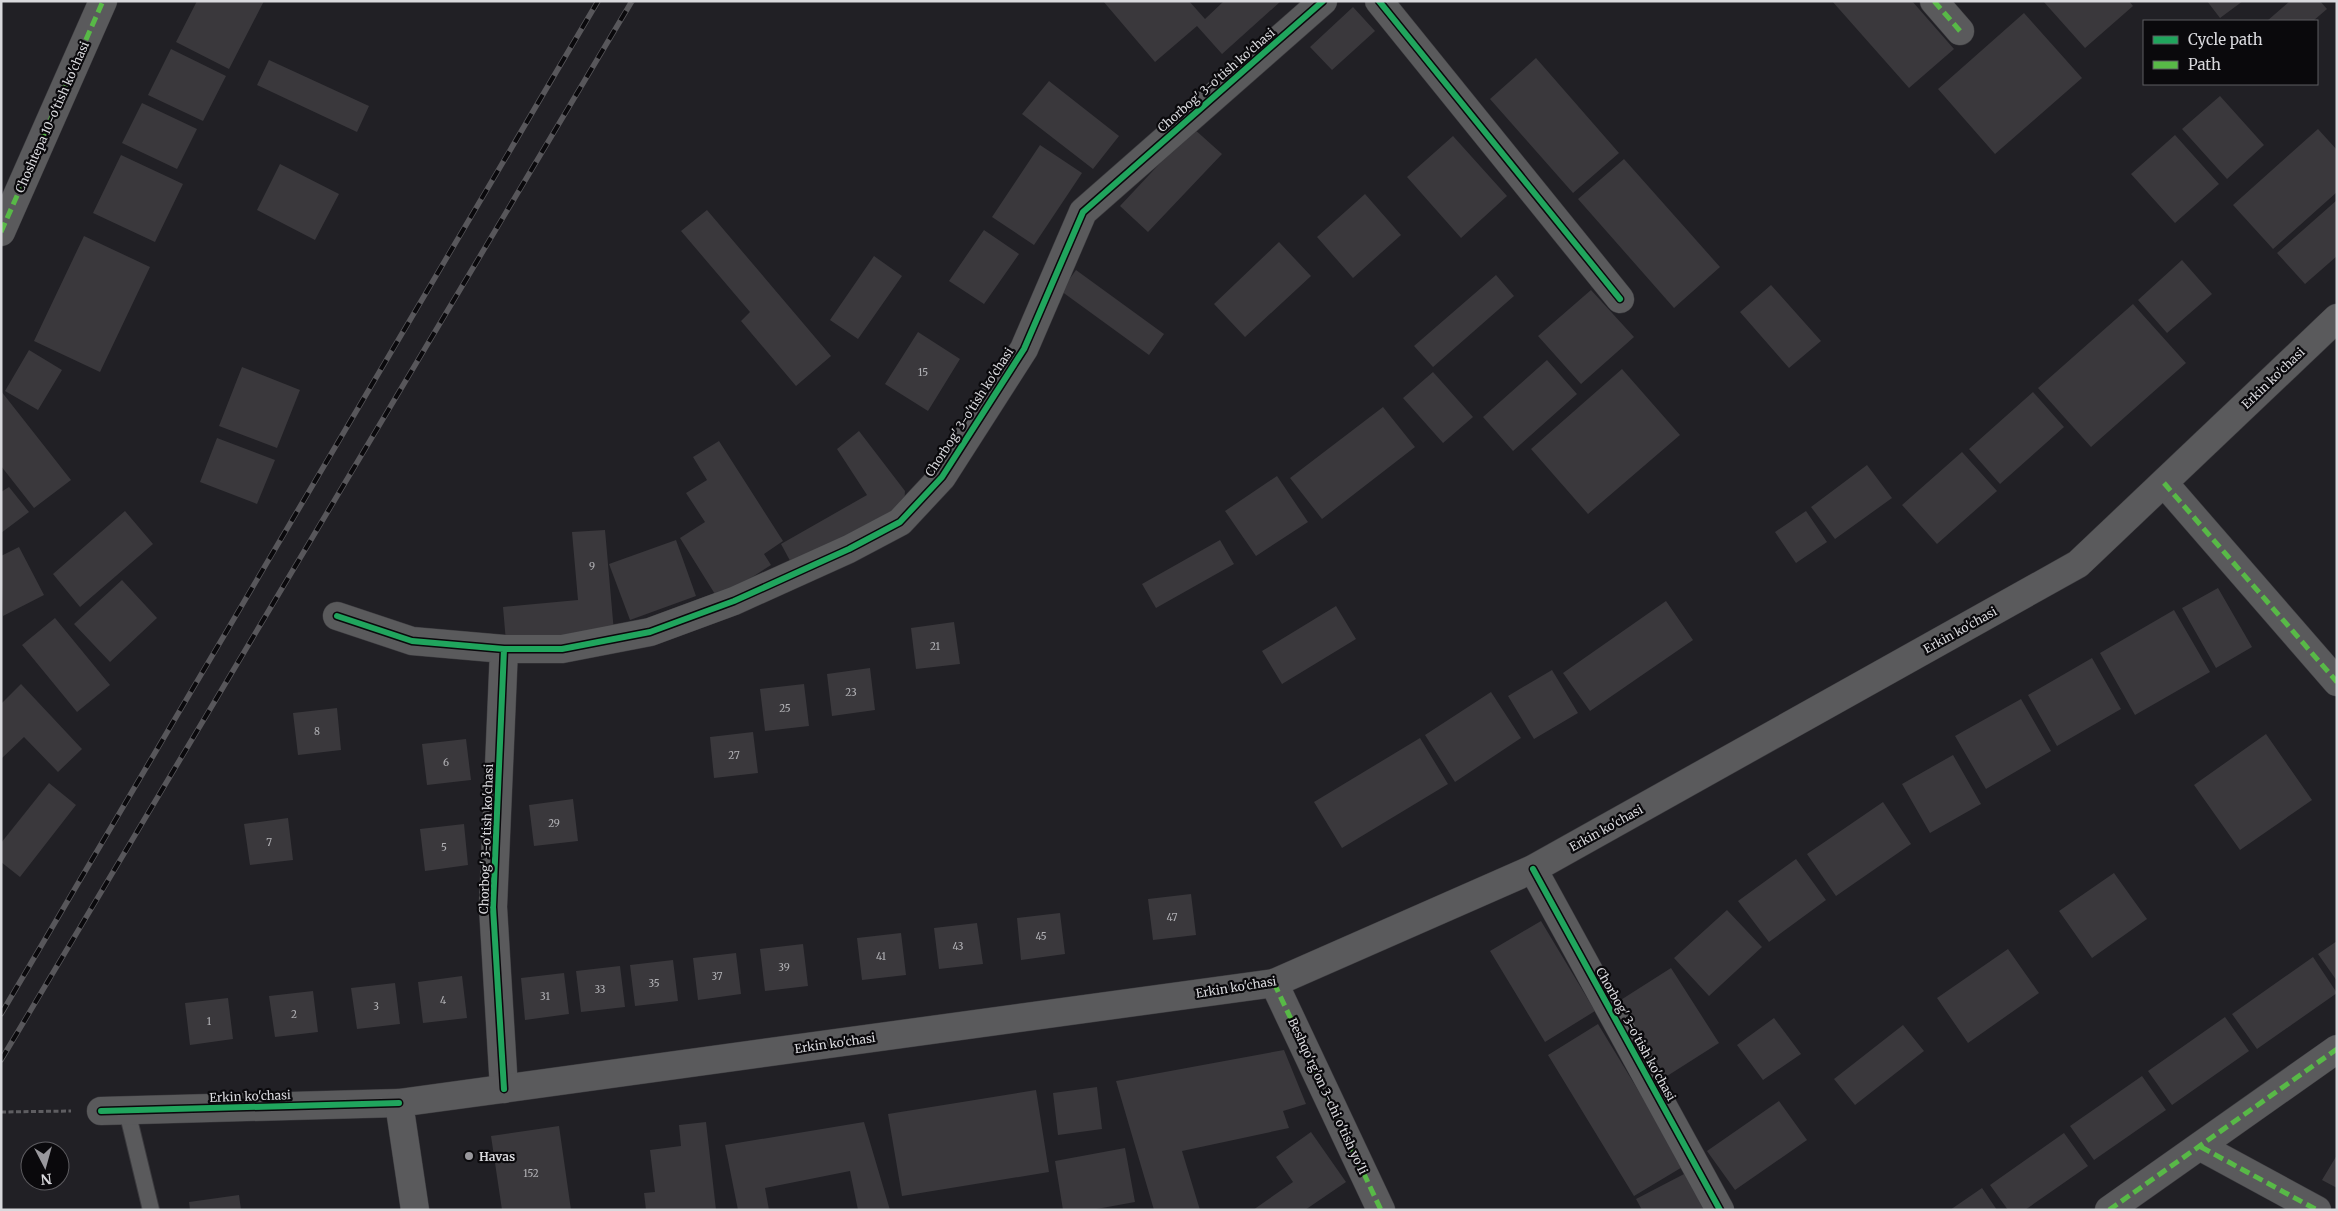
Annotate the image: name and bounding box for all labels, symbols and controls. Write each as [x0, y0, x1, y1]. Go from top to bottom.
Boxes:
legend [2143, 20, 2318, 85]
street label: Chorbog' 3-o'tish ko'chasi [1154, 25, 1278, 135]
text: Cycle path [2188, 30, 2263, 49]
street label: Choshtepa 10-o'tish ko'chasi [12, 39, 92, 195]
text: Path [2188, 55, 2221, 74]
street label: Erkin ko'chasi [2238, 344, 2308, 412]
street label: Chorbog' 3-o'tish ko'chasi [922, 345, 1016, 479]
house number: 15 [918, 366, 928, 379]
house number: 9 [589, 560, 595, 573]
street label: Erkin ko'chasi [1921, 604, 1999, 656]
house number: 21 [930, 640, 941, 653]
house number: 23 [845, 686, 857, 699]
house number: 25 [779, 702, 791, 715]
house number: 8 [314, 725, 320, 738]
house number: 27 [728, 749, 740, 762]
house number: 6 [443, 756, 449, 769]
street label: Chorbog' 3-o'tish ko'chasi [476, 763, 496, 914]
street label: Erkin ko'chasi [1567, 802, 1645, 854]
house number: 29 [548, 817, 560, 830]
house number: 7 [266, 836, 272, 849]
house number: 5 [441, 841, 447, 854]
house number: 47 [1167, 911, 1178, 924]
house number: 45 [1035, 930, 1047, 943]
house number: 43 [952, 940, 964, 953]
house number: 41 [876, 950, 886, 963]
house number: 39 [778, 961, 790, 974]
street label: Chorbog' 3-o'tish ko'chasi [1593, 965, 1679, 1104]
house number: 37 [711, 970, 723, 983]
street label: Erkin ko'chasi [1195, 973, 1278, 1001]
house number: 35 [648, 977, 660, 990]
house number: 33 [595, 983, 606, 996]
house number: 31 [540, 990, 550, 1003]
house number: 4 [440, 994, 446, 1007]
house number: 3 [373, 1000, 379, 1013]
house number: 2 [291, 1008, 297, 1021]
house number: 1 [207, 1015, 212, 1028]
street label: Beshqo'rg'on 3-chi o'tish yo'li [1285, 1015, 1371, 1177]
street label: Erkin ko'chasi [794, 1030, 877, 1056]
street label: Erkin ko'chasi [209, 1087, 291, 1105]
north arrow [20, 1141, 70, 1191]
place label: Havas [479, 1149, 515, 1164]
marker: Havas [463, 1150, 475, 1162]
house number: 152 [523, 1167, 539, 1180]
text: N [40, 1169, 53, 1188]

